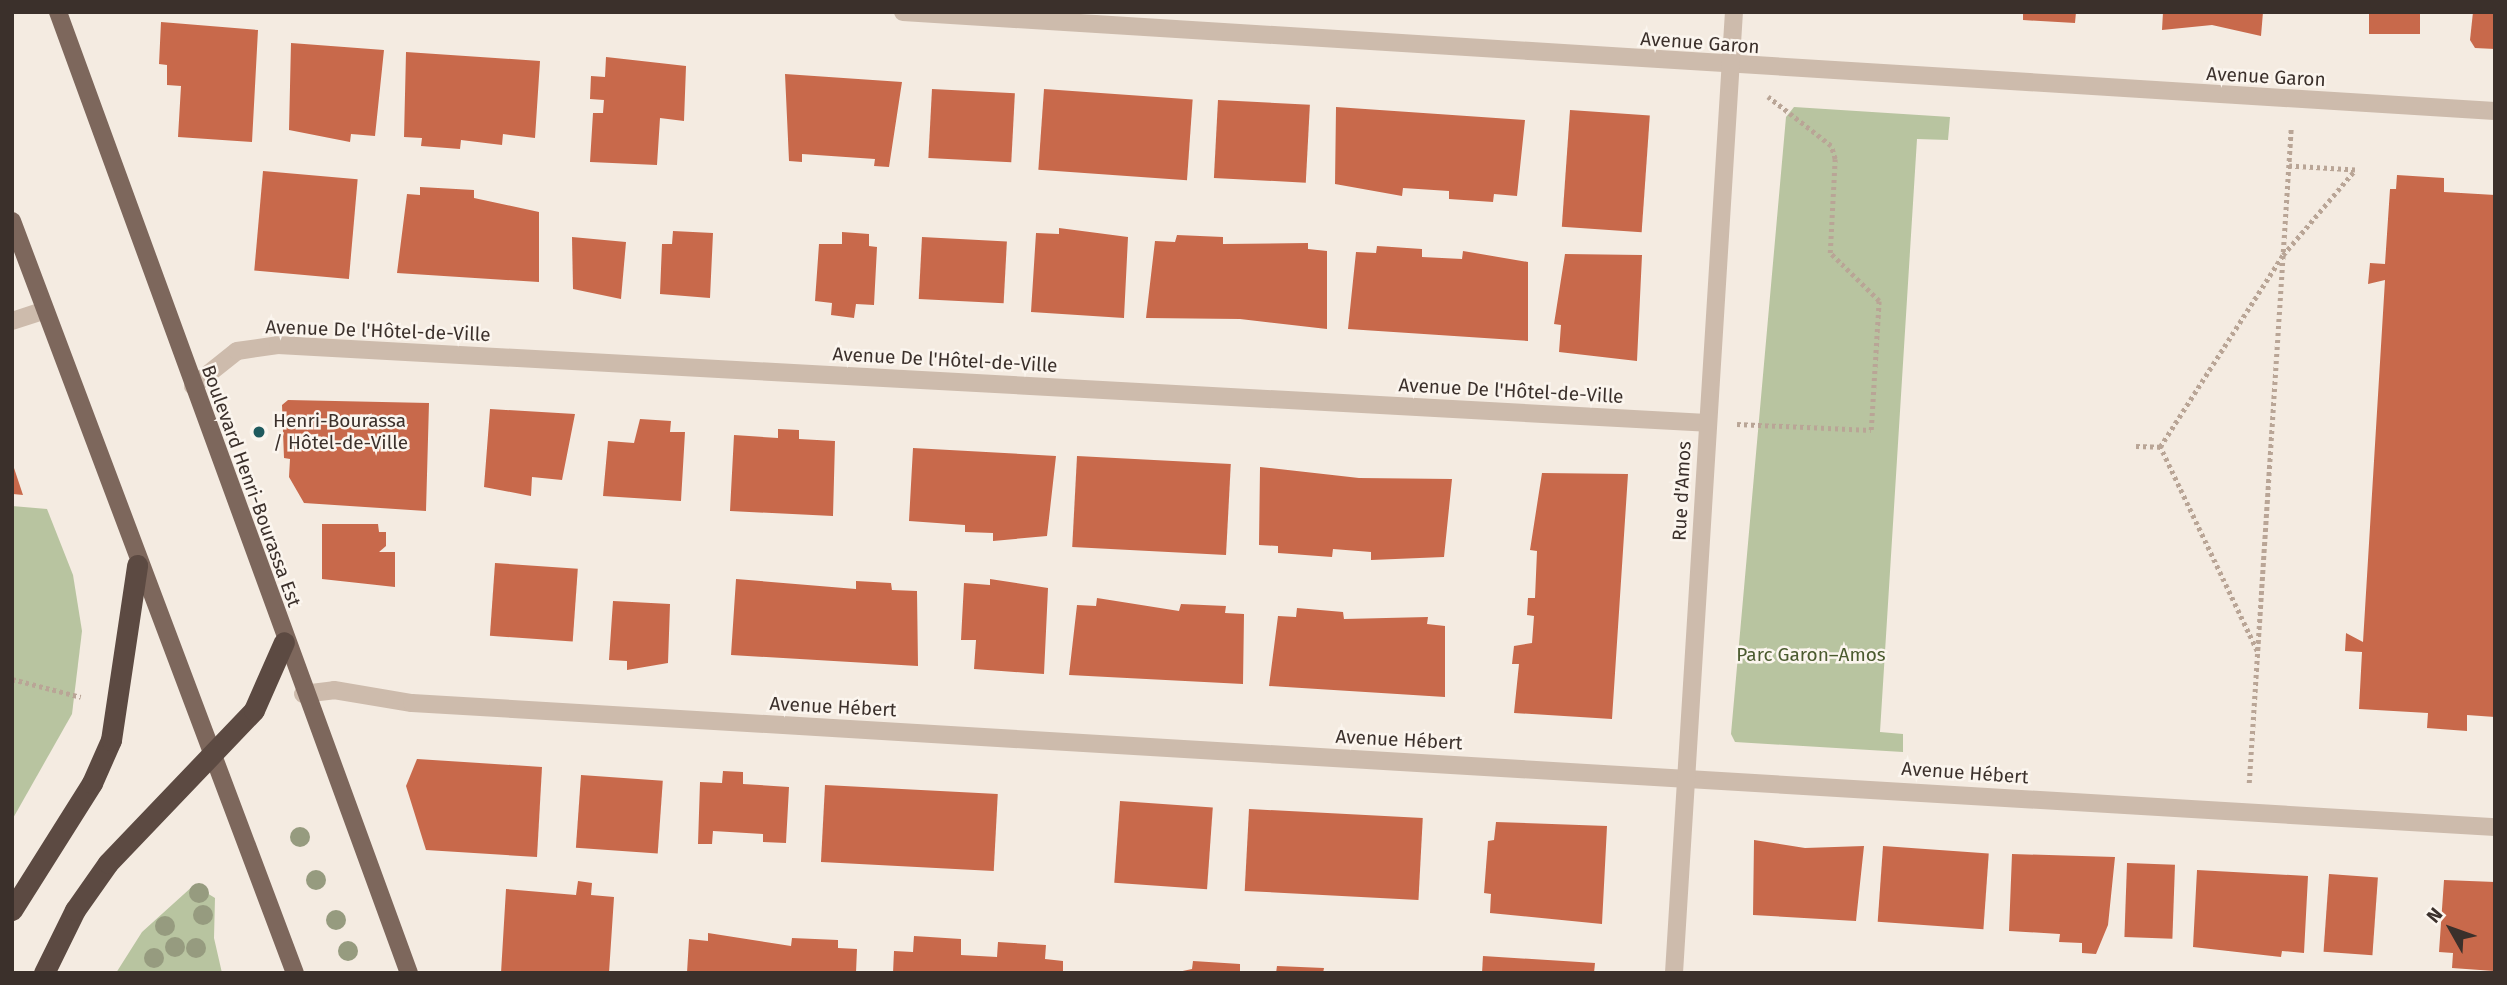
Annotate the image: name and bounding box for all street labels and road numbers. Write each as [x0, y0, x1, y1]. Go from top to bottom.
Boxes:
street label: Avenue Garon [1640, 27, 1760, 59]
street label: Avenue Garon [2206, 62, 2326, 92]
street label: Avenue De l'Hôtel-de-Ville [265, 316, 491, 346]
street label: Avenue De l'Hôtel-de-Ville [832, 343, 1058, 377]
street label: Boulevard Henri-Bourassa Est [197, 362, 305, 610]
street label: Avenue De l'Hôtel-de-Ville [1398, 374, 1624, 408]
street label: Rue d'Amos [1668, 440, 1696, 542]
street label: Avenue Hébert [769, 692, 897, 722]
street label: Avenue Hébert [1335, 725, 1463, 755]
street label: Avenue Hébert [1901, 757, 2029, 789]

